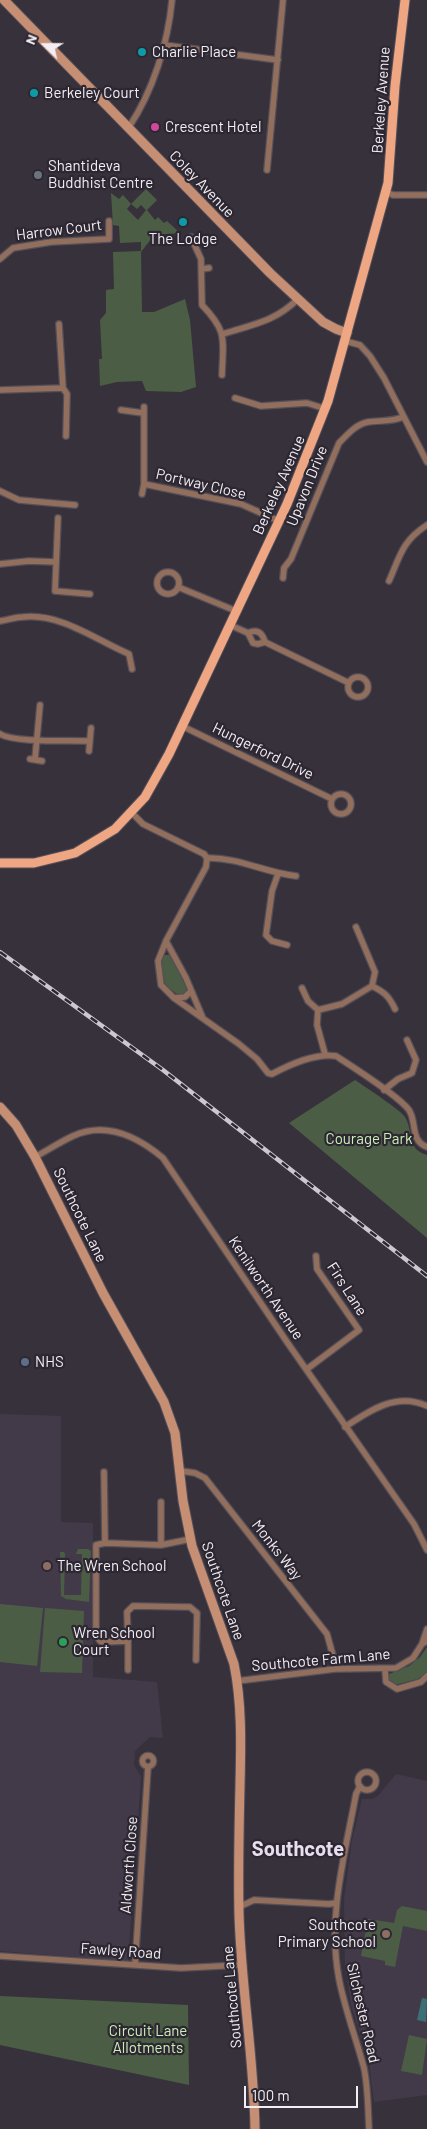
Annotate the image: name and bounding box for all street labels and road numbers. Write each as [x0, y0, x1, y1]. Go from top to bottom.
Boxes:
street label: Berkeley Avenue [368, 46, 394, 154]
street label: Coley Avenue [166, 147, 238, 221]
street label: Harrow Court [15, 216, 103, 244]
street label: Berkeley Avenue [249, 433, 309, 537]
street label: Upavon Drive [283, 443, 331, 529]
street label: Portway Close [154, 465, 248, 503]
street label: Hungerford Drive [209, 719, 317, 783]
street label: Southcote Lane [49, 1165, 111, 1265]
street label: Kenilworth Avenue [225, 1233, 307, 1343]
street label: Firs Lane [323, 1259, 371, 1319]
street label: Monks Way [248, 1516, 306, 1584]
street label: Southcote Lane [198, 1540, 248, 1642]
street label: Southcote Farm Lane [251, 1645, 391, 1675]
street label: Aldworth Close [117, 1816, 141, 1914]
street label: Fawley Road [80, 1939, 162, 1963]
street label: Southcote Lane [219, 1945, 245, 2049]
street label: Silchester Road [343, 1961, 383, 2065]

